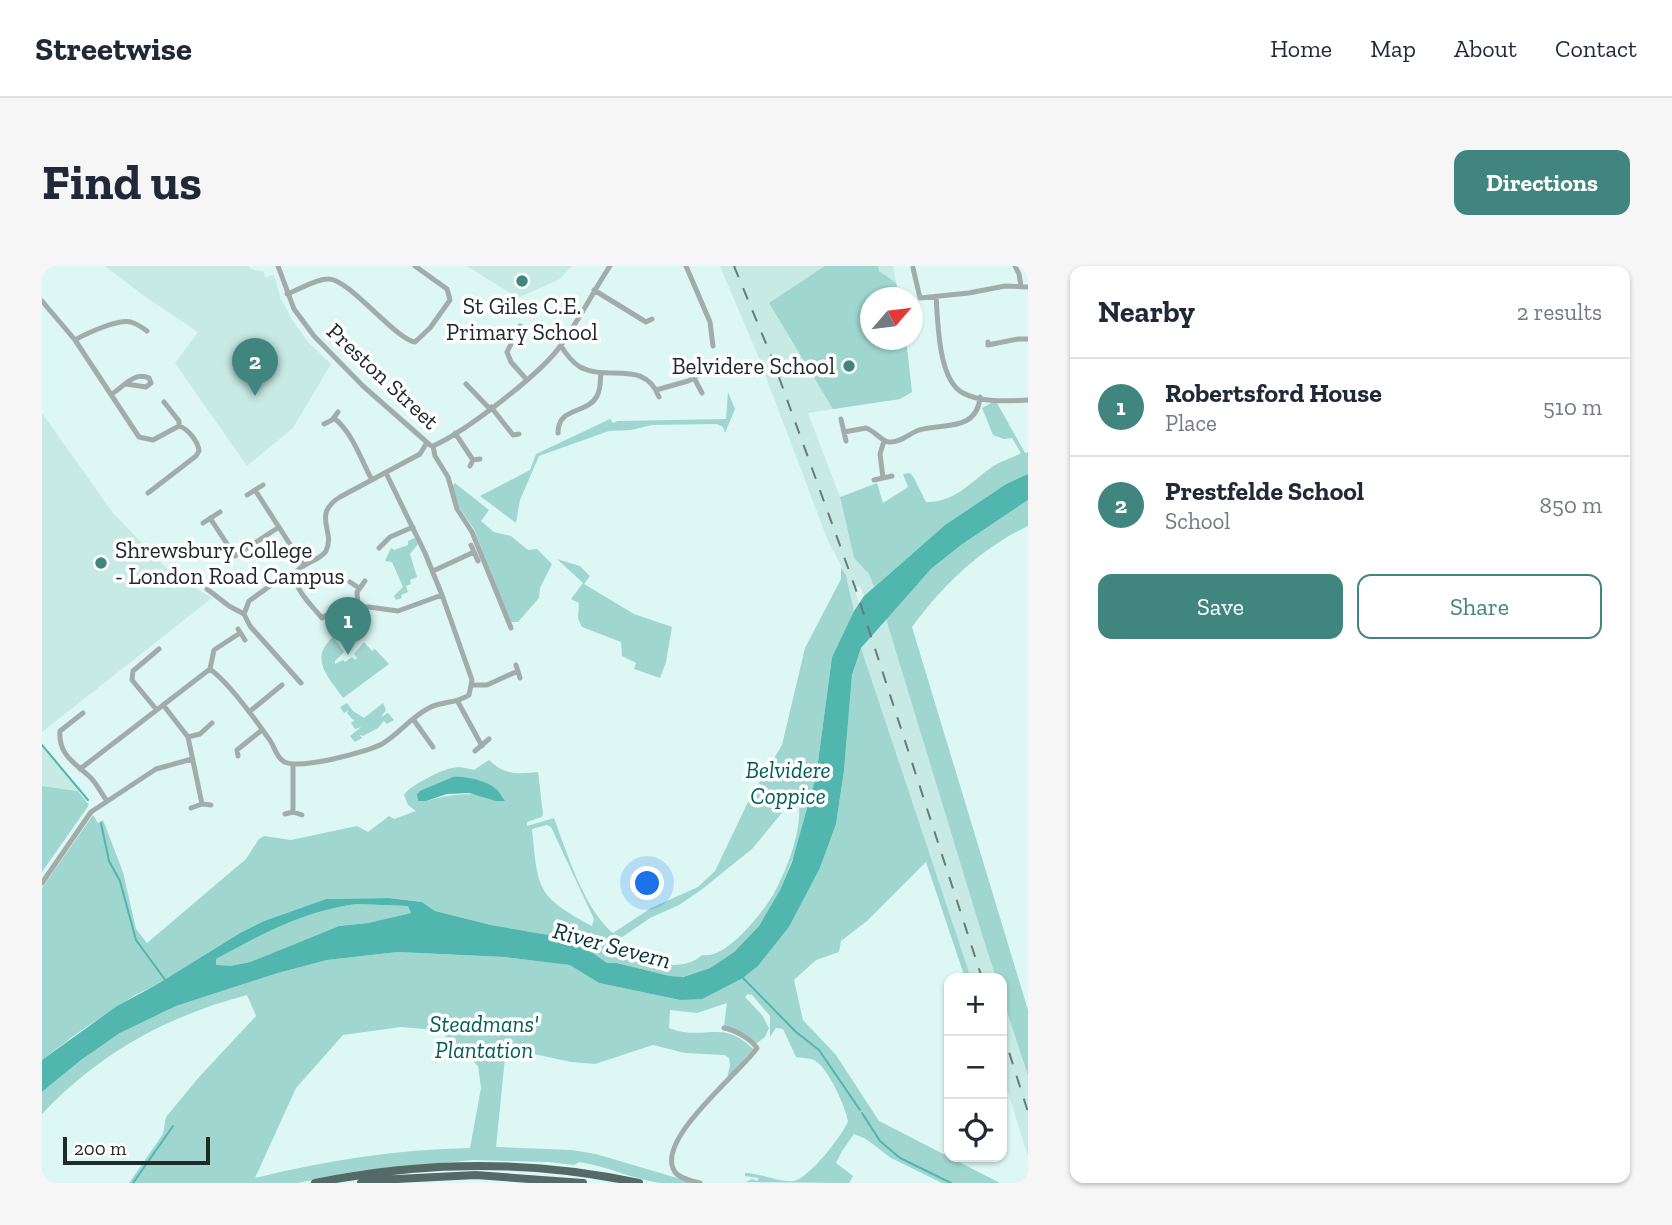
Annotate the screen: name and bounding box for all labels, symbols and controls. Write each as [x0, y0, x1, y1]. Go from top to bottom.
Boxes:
text: Streetwise [35, 29, 192, 68]
text: Home [1270, 34, 1332, 63]
text: Map [1370, 34, 1416, 63]
text: About [1454, 34, 1517, 63]
text: Contact [1555, 34, 1637, 63]
button: Directions [1454, 150, 1630, 215]
text: Find us [42, 153, 202, 212]
marker: St Giles C.E. Primary School [514, 273, 530, 289]
north arrow [860, 287, 923, 350]
place label: St Giles C.E. Primary School [446, 292, 598, 346]
text: Nearby [1098, 294, 1195, 330]
text: 2 results [1517, 298, 1602, 326]
street label: Preston Street [321, 317, 445, 435]
pin: 2 [232, 338, 278, 396]
place label: Belvidere School [672, 352, 835, 380]
marker: Belvidere School [841, 358, 857, 374]
text: Robertsford House [1165, 377, 1382, 409]
text: 1 [1116, 393, 1126, 421]
text: 510 m [1543, 393, 1602, 421]
text: Place [1165, 409, 1217, 437]
text: Prestfelde School [1165, 475, 1364, 507]
text: 2 [1115, 491, 1127, 519]
text: 850 m [1540, 491, 1602, 519]
text: School [1165, 507, 1230, 535]
place label: Shrewsbury College - London Road Campus [115, 536, 345, 590]
marker: Shrewsbury College - London Road Campus [93, 555, 109, 571]
button: Save [1098, 574, 1343, 639]
button: Share [1357, 574, 1602, 639]
pin: 1 [325, 597, 371, 655]
park label: Belvidere Coppice [745, 756, 831, 810]
your location [630, 866, 664, 900]
water label: River Severn [550, 915, 674, 975]
map controls [944, 973, 1007, 1162]
button: + [944, 973, 1007, 1036]
park label: Steadmans' Plantation [429, 1010, 539, 1064]
button: − [944, 1036, 1007, 1099]
button: locate [944, 1099, 1007, 1162]
scale bar [63, 1134, 210, 1166]
text: 200 m [74, 1137, 126, 1160]

